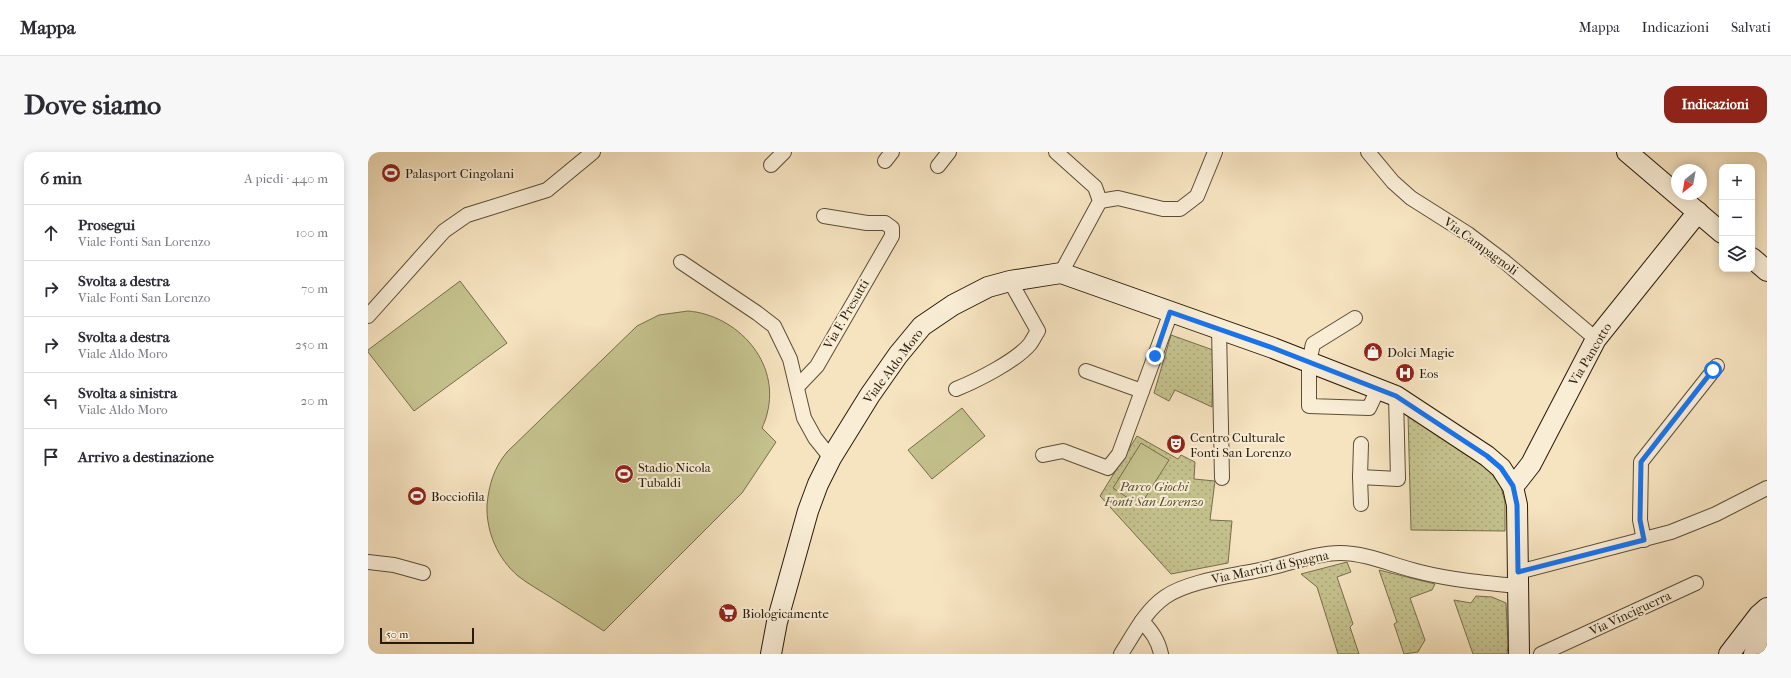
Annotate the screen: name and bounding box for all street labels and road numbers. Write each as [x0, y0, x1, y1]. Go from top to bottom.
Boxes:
street label: Via Campagnoli [1440, 213, 1521, 278]
street label: Via F. Presutti [820, 276, 872, 352]
street label: Via Pancotto [1565, 320, 1615, 389]
street label: Viale Aldo Moro [859, 325, 926, 407]
street label: Via Martiri di Spagna [1209, 547, 1331, 587]
street label: Via Vinciguerra [1586, 587, 1674, 639]

